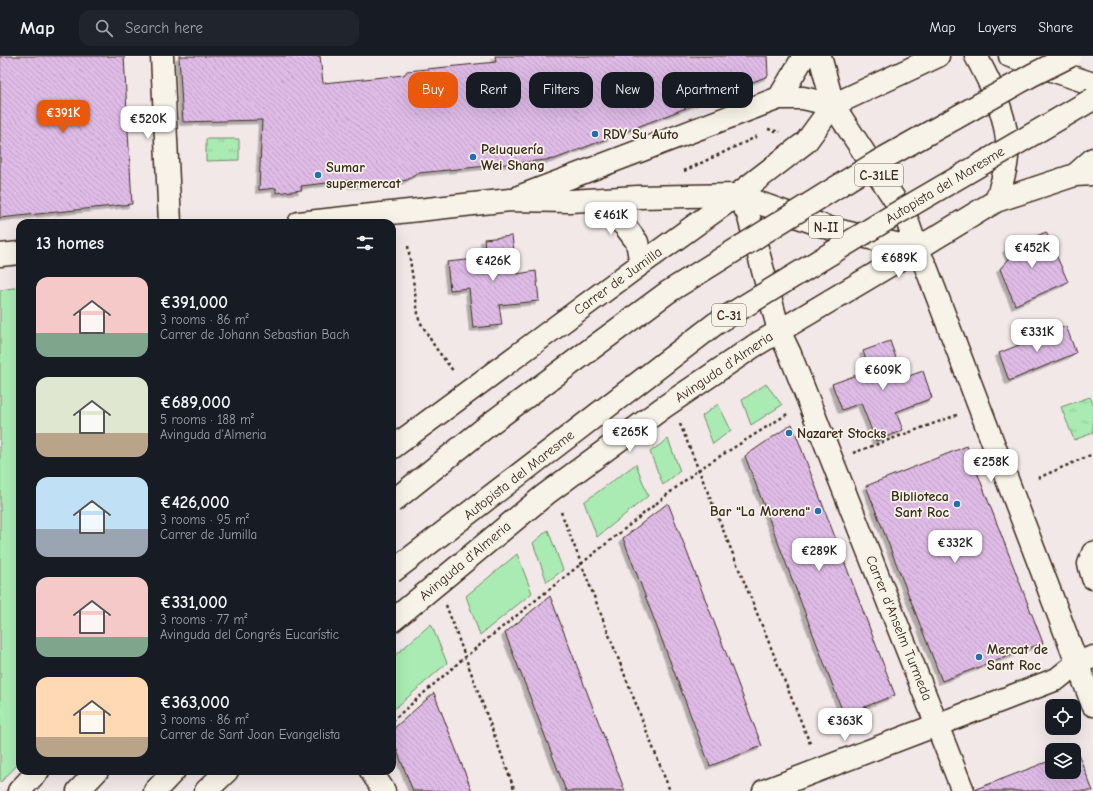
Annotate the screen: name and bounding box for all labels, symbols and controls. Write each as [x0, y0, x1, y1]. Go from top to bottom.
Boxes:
search box [79, 10, 359, 46]
text: Map [20, 17, 55, 39]
icon: search [93, 17, 115, 39]
text: Search here [125, 19, 203, 37]
text: Map [929, 19, 956, 36]
text: Layers [978, 19, 1016, 36]
text: Share [1038, 19, 1073, 36]
chip: Buy [408, 72, 458, 108]
chip: Rent [466, 72, 521, 108]
chip: Filters [529, 72, 593, 108]
chip: New [601, 72, 654, 108]
chip: Apartment [662, 72, 753, 108]
pin: €391K [35, 100, 91, 134]
text: €391K [46, 105, 80, 120]
pin: €520K [120, 106, 176, 140]
text: €520K [129, 111, 167, 126]
place label: RDV Su Auto [603, 126, 678, 143]
marker: RDV Su Auto [590, 129, 600, 139]
place label: Peluquería Wei Shang [481, 141, 545, 174]
street label: Autopista del Maresme [882, 143, 1008, 227]
marker: Peluquería Wei Shang [468, 152, 478, 162]
place label: Sumar supermercat [326, 159, 401, 192]
road number: C-31LE [855, 164, 903, 186]
marker: Sumar supermercat [313, 170, 323, 180]
pin: €461K [583, 202, 639, 236]
text: €461K [594, 207, 628, 222]
road number: N-II [809, 216, 843, 238]
icon: filters [354, 232, 376, 254]
text: 13 homes [36, 234, 104, 253]
pin: €452K [1004, 235, 1060, 269]
text: €452K [1014, 240, 1050, 255]
street label: Carrer de Jumilla [571, 243, 665, 319]
pin: €689K [871, 245, 927, 279]
pin: €426K [465, 248, 521, 282]
text: €689K [881, 250, 917, 265]
text: €426K [475, 253, 511, 268]
icon: home [68, 293, 116, 341]
text: €391,000 [160, 293, 228, 312]
road number: C-31 [712, 304, 746, 326]
text: 3 rooms · 86 m² [160, 312, 249, 327]
pin: €331K [1009, 319, 1065, 353]
text: €331K [1020, 324, 1054, 339]
text: Carrer de Johann Sebastian Bach [160, 327, 349, 342]
street label: Avinguda d'Almeria [672, 328, 776, 406]
pin: €609K [855, 357, 911, 391]
text: €609K [864, 362, 902, 377]
icon: home [68, 393, 116, 441]
text: €689,000 [160, 393, 231, 412]
text: 5 rooms · 188 m² [160, 412, 254, 427]
pin: €265K [602, 419, 658, 453]
text: €265K [612, 424, 648, 439]
place label: Nazaret Stocks [797, 425, 886, 442]
street label: Autopista del Maresme [460, 426, 578, 524]
text: Avinguda d'Almeria [160, 427, 267, 442]
marker: Nazaret Stocks [784, 428, 794, 438]
pin: €258K [963, 449, 1019, 483]
text: €258K [973, 454, 1009, 469]
place label: Biblioteca Sant Roc [891, 488, 949, 521]
icon: home [68, 493, 116, 541]
text: €426,000 [160, 493, 229, 512]
marker: Biblioteca Sant Roc [952, 499, 962, 509]
place label: Bar "La Morena" [710, 503, 810, 520]
marker: Bar "La Morena" [813, 506, 823, 516]
text: 3 rooms · 95 m² [160, 512, 249, 527]
street label: Avinguda d'Almeria [416, 518, 514, 604]
text: Carrer de Jumilla [160, 527, 257, 542]
pin: €332K [927, 530, 983, 564]
text: €332K [937, 535, 973, 550]
pin: €289K [791, 538, 847, 572]
text: €289K [801, 543, 837, 558]
street label: Carrer d'Anselm Turmeda [862, 553, 936, 703]
icon: home [68, 593, 116, 641]
text: €331,000 [160, 593, 228, 612]
text: 3 rooms · 77 m² [160, 612, 247, 627]
text: Avinguda del Congrés Eucarístic [160, 627, 339, 642]
place label: Mercat de Sant Roc [987, 641, 1048, 674]
marker: Mercat de Sant Roc [974, 652, 984, 662]
icon: home [68, 693, 116, 741]
text: €363,000 [160, 693, 230, 712]
map controls [1045, 699, 1081, 779]
button: locate [1045, 699, 1081, 735]
pin: €363K [817, 708, 873, 742]
text: 3 rooms · 86 m² [160, 712, 249, 727]
text: €363K [827, 713, 863, 728]
text: Carrer de Sant Joan Evangelista [160, 727, 340, 742]
button: layers [1045, 743, 1081, 779]

